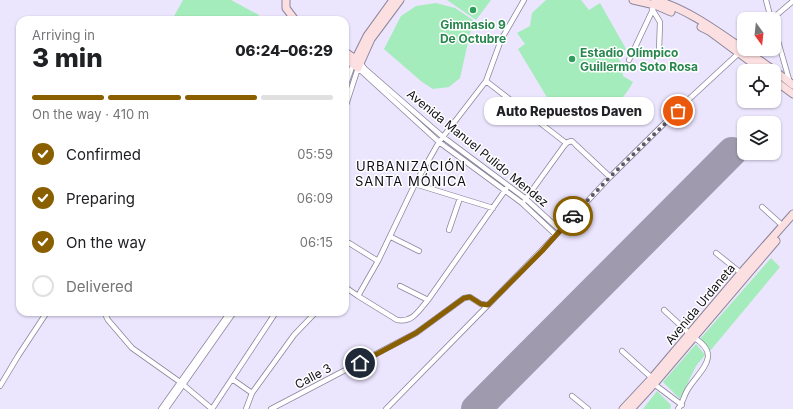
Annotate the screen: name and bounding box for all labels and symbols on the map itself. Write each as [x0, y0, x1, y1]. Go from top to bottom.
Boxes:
marker: Gimnasio 9 De Octubre [468, 5, 478, 15]
north arrow [737, 12, 781, 56]
place label: Gimnasio 9 De Octubre [440, 17, 506, 46]
place label: Estadio Olímpico Guillermo Soto Rosa [580, 45, 698, 74]
marker: Estadio Olímpico Guillermo Soto Rosa [567, 54, 577, 64]
street label: Avenida Manuel Pulido Mendez [404, 86, 552, 210]
pin [661, 94, 695, 128]
callout: Auto Repuestos Daven [484, 97, 654, 125]
district label: URBANIZACIÓN SANTA MÓNICA [355, 158, 467, 189]
courier [553, 196, 593, 236]
street label: Avenida Urdaneta [662, 261, 738, 347]
pin [343, 346, 377, 380]
street label: Calle 3 [292, 360, 334, 392]

